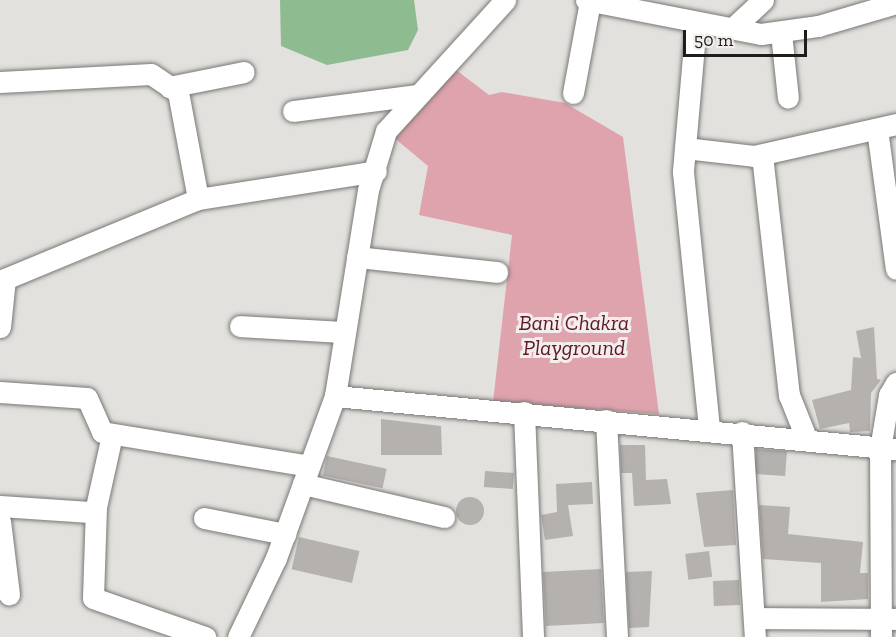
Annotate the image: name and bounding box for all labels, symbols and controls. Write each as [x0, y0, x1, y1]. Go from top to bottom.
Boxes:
scale bar [686, 18, 810, 56]
text: 50 m [694, 29, 733, 51]
park label: Bani Chakra Playground [519, 309, 629, 360]

